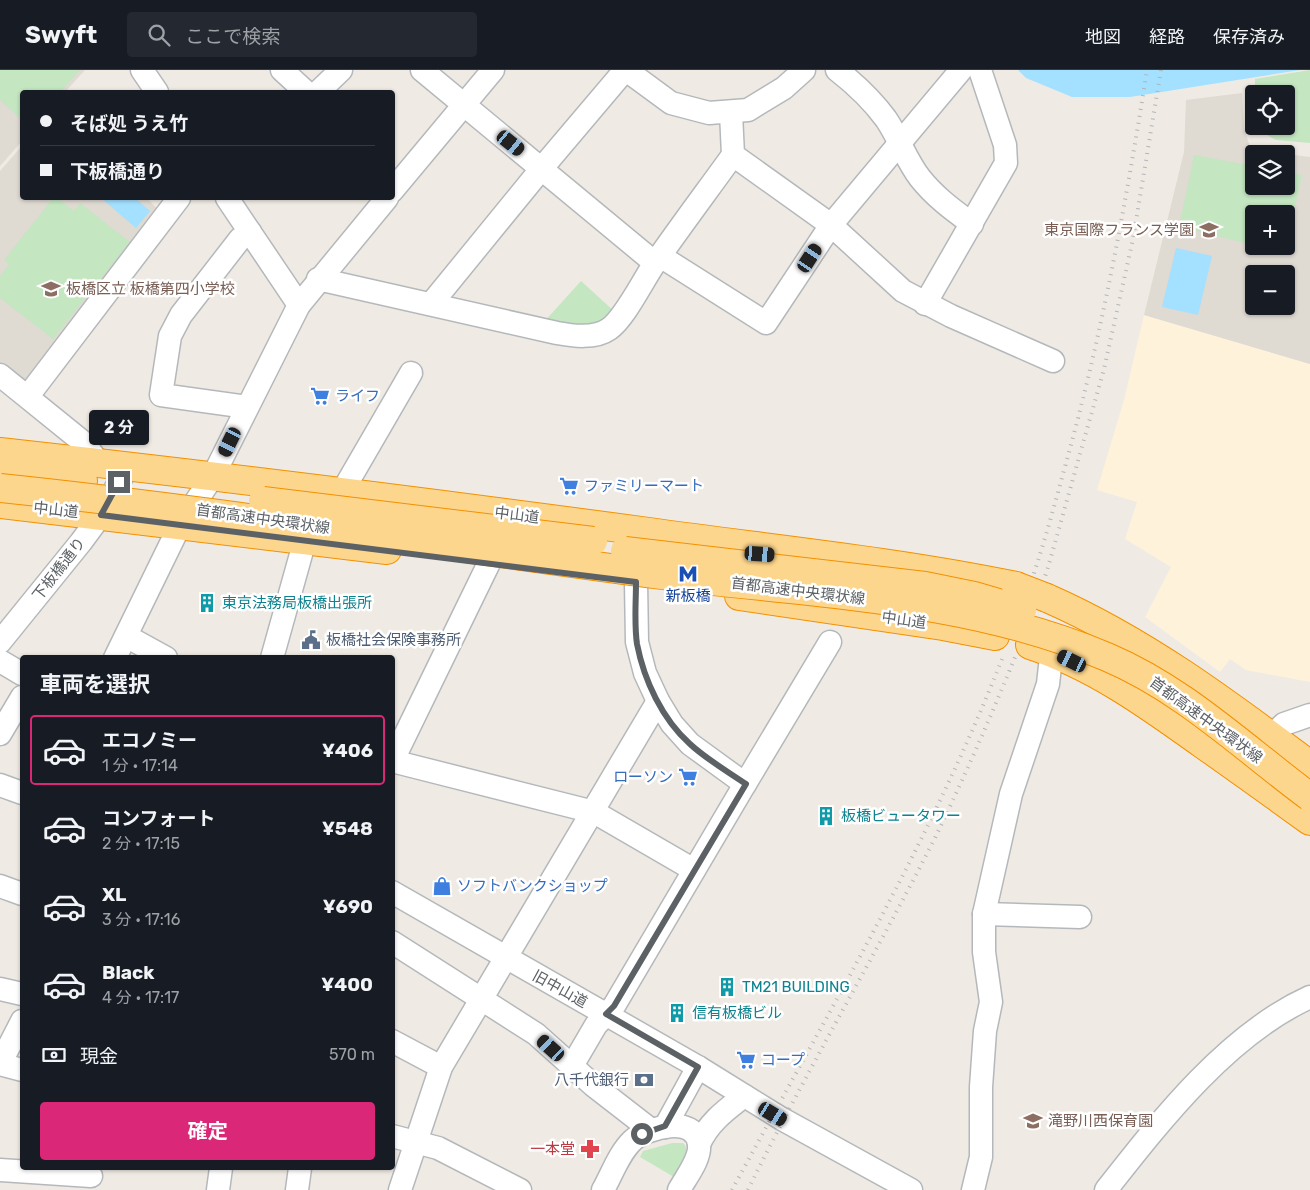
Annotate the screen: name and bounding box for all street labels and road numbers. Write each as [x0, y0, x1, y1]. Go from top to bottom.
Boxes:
street label: 中山道 [33, 499, 79, 521]
street label: 首都高速中央環状線 [195, 501, 331, 537]
street label: 中山道 [494, 503, 540, 527]
street label: 下板橋通り [29, 534, 89, 604]
street label: 首都高速中央環状線 [730, 574, 866, 608]
street label: 中山道 [880, 608, 928, 632]
street label: 首都高速中央環状線 [1146, 673, 1266, 767]
street label: 旧中山道 [529, 967, 591, 1011]

